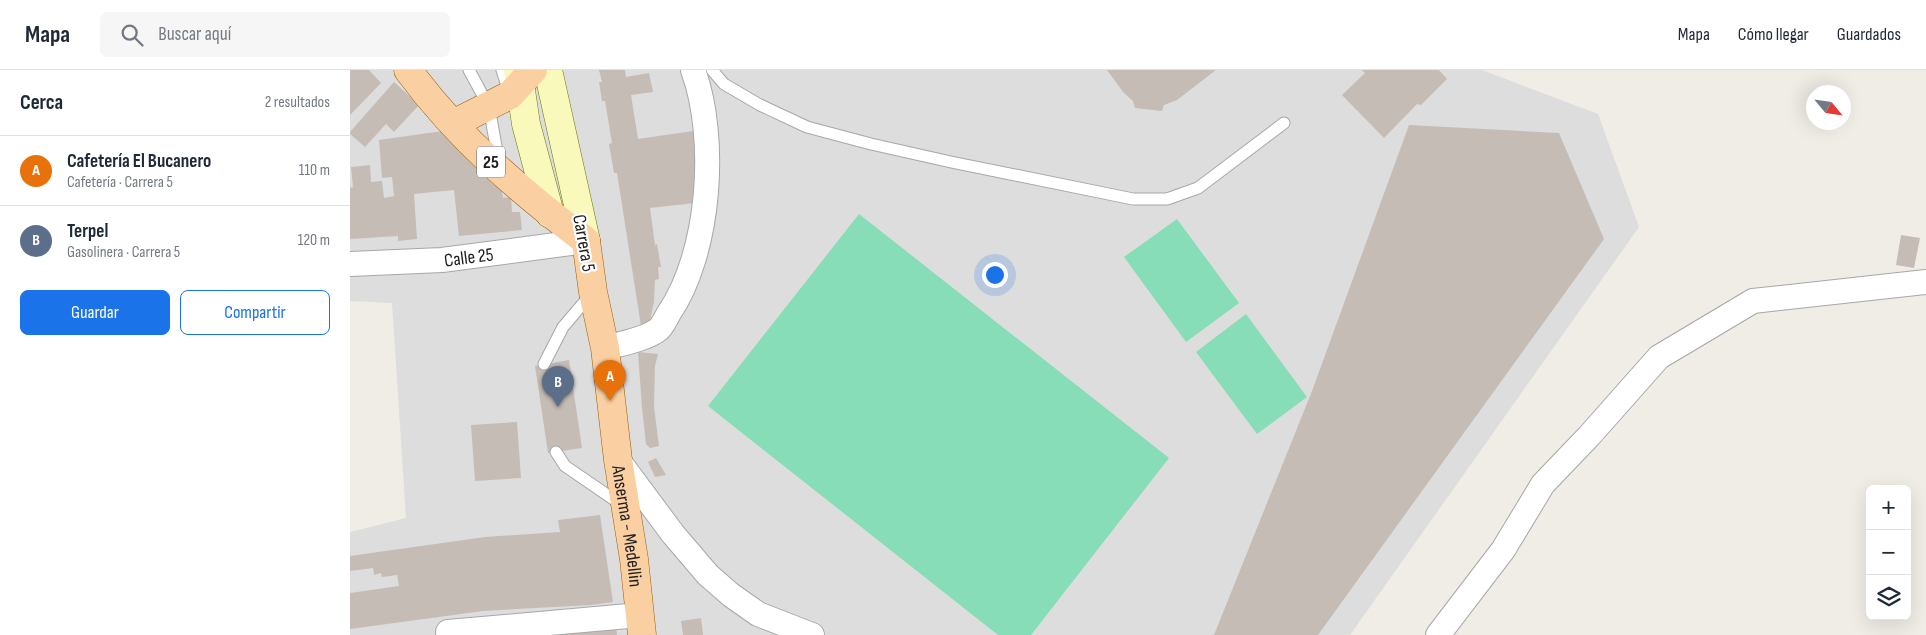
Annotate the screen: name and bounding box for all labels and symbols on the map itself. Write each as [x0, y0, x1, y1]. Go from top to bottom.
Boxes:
north arrow [1806, 85, 1851, 130]
road number: 25 [477, 146, 505, 178]
street label: Carrera 5 [567, 213, 600, 274]
street label: Calle 25 [443, 243, 495, 273]
your location [982, 262, 1008, 288]
pin: A [594, 360, 626, 401]
pin: B [542, 366, 574, 407]
street label: Anserma - Medellin [606, 463, 647, 588]

